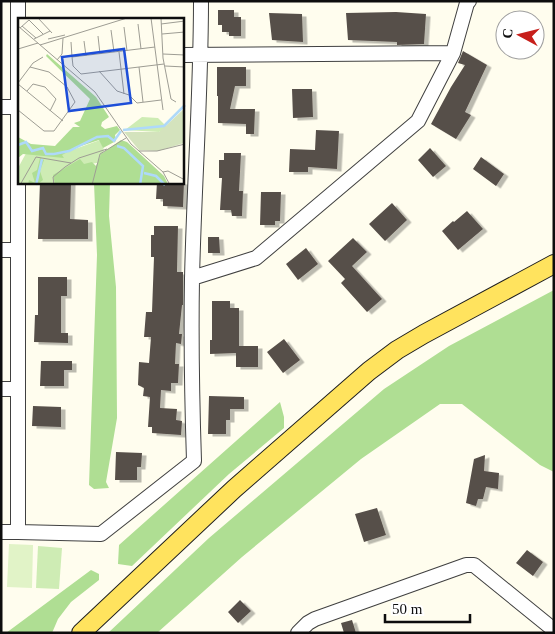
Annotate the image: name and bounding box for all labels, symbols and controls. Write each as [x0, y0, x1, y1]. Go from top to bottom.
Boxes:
north arrow [495, 10, 545, 60]
inset map [18, 18, 184, 184]
text: С [500, 28, 516, 39]
scale bar [385, 592, 470, 624]
text: 50 m [392, 601, 423, 617]

